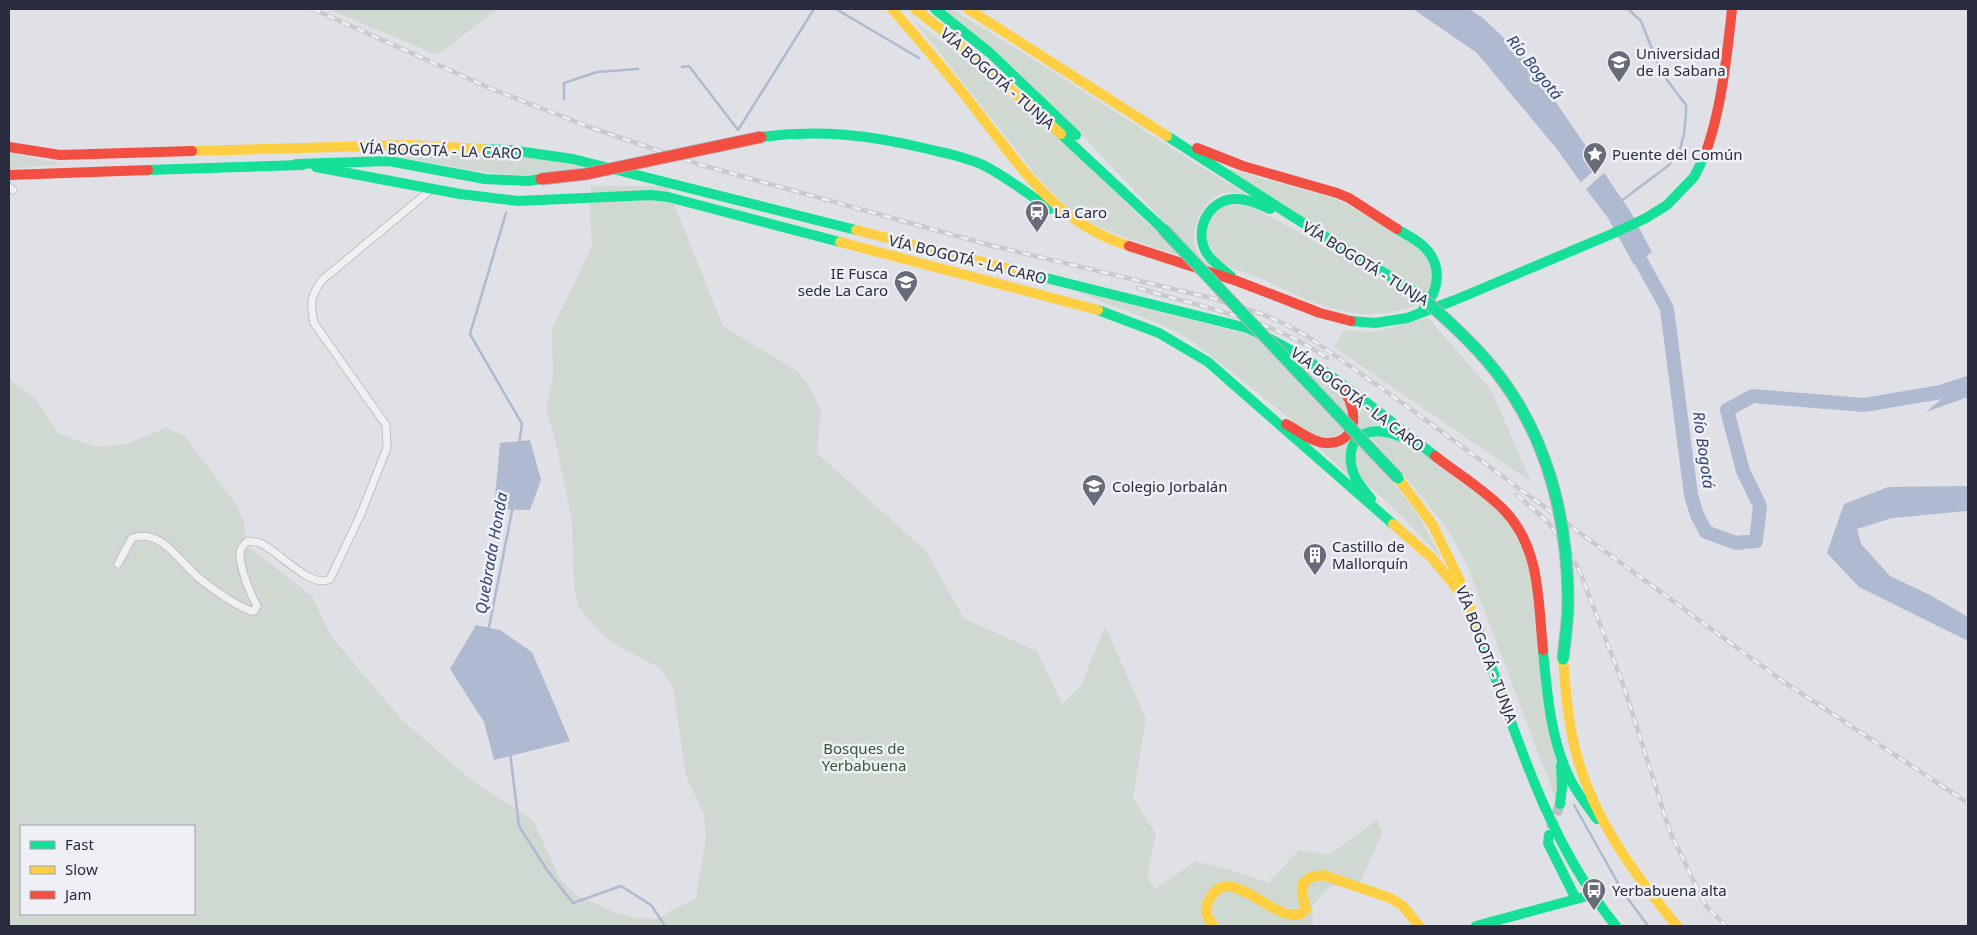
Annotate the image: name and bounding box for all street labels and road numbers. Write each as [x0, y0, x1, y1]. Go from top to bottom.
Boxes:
street label: VÍA BOGOTÁ - TUNJA [937, 23, 1060, 133]
street label: VÍA BOGOTÁ - LA CARO [360, 137, 522, 163]
street label: VÍA BOGOTÁ - TUNJA [1299, 216, 1433, 310]
street label: VÍA BOGOTÁ - LA CARO [887, 230, 1049, 288]
street label: VÍA BOGOTÁ - LA CARO [1287, 342, 1429, 456]
street label: VÍA BOGOTÁ - TUNJA [1452, 583, 1522, 726]

